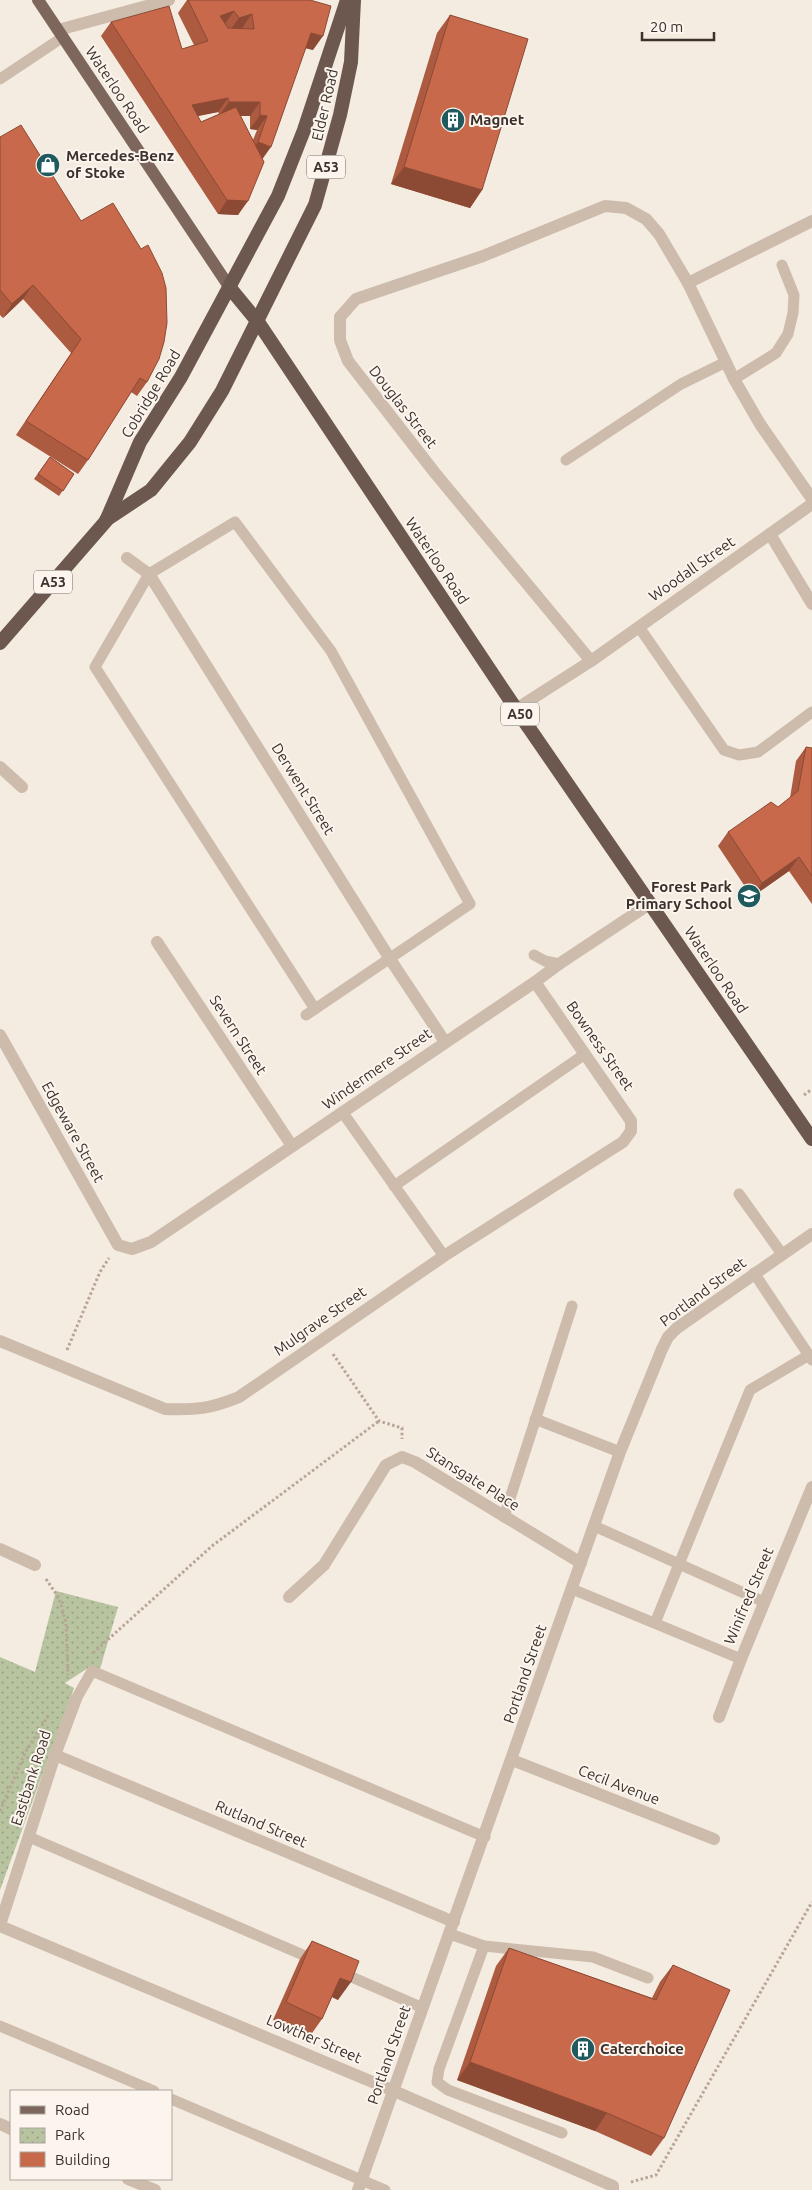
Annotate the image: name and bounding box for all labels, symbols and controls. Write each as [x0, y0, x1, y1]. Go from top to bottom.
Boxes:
scale bar [642, 10, 714, 42]
text: 20 m [650, 18, 683, 35]
street label: Waterloo Road [82, 43, 153, 136]
street label: Elder Road [308, 67, 341, 142]
building icon: Magnet [440, 107, 466, 133]
place label: Magnet [470, 111, 525, 128]
place label: Mercedes-Benz of Stoke [66, 147, 174, 181]
shop icon: Mercedes-Benz of Stoke [35, 152, 61, 178]
road number: A53 [307, 156, 345, 178]
street label: Cobridge Road [118, 347, 184, 441]
street label: Douglas Street [366, 362, 441, 451]
street label: Waterloo Road [402, 514, 473, 607]
street label: Woodall Street [646, 533, 738, 604]
road number: A53 [34, 570, 72, 594]
road number: A50 [501, 702, 539, 726]
street label: Derwent Street [269, 740, 338, 838]
place label: Forest Park Primary School [626, 878, 733, 912]
school or university icon: Forest Park Primary School [736, 883, 762, 909]
street label: Waterloo Road [681, 923, 752, 1016]
street label: Severn Street [206, 992, 270, 1078]
street label: Bowness Street [563, 998, 638, 1094]
street label: Windermere Street [319, 1024, 435, 1113]
street label: Edgeware Street [39, 1078, 108, 1185]
street label: Portland Street [656, 1254, 749, 1330]
street label: Mulgrave Street [270, 1282, 369, 1359]
street label: Stansgate Place [424, 1443, 523, 1514]
street label: Winifred Street [720, 1545, 777, 1647]
street label: Portland Street [500, 1622, 549, 1726]
street label: Eastbank Road [7, 1728, 54, 1828]
street label: Cecil Avenue [576, 1761, 662, 1808]
street label: Rutland Street [213, 1797, 310, 1851]
street label: Portland Street [364, 2003, 413, 2107]
street label: Lowther Street [264, 2011, 364, 2066]
building icon: Caterchoice [570, 2036, 596, 2062]
place label: Caterchoice [600, 2040, 684, 2057]
legend [10, 2090, 172, 2180]
text: Road [55, 2101, 90, 2118]
text: Park [55, 2126, 85, 2143]
text: Building [55, 2151, 110, 2168]

